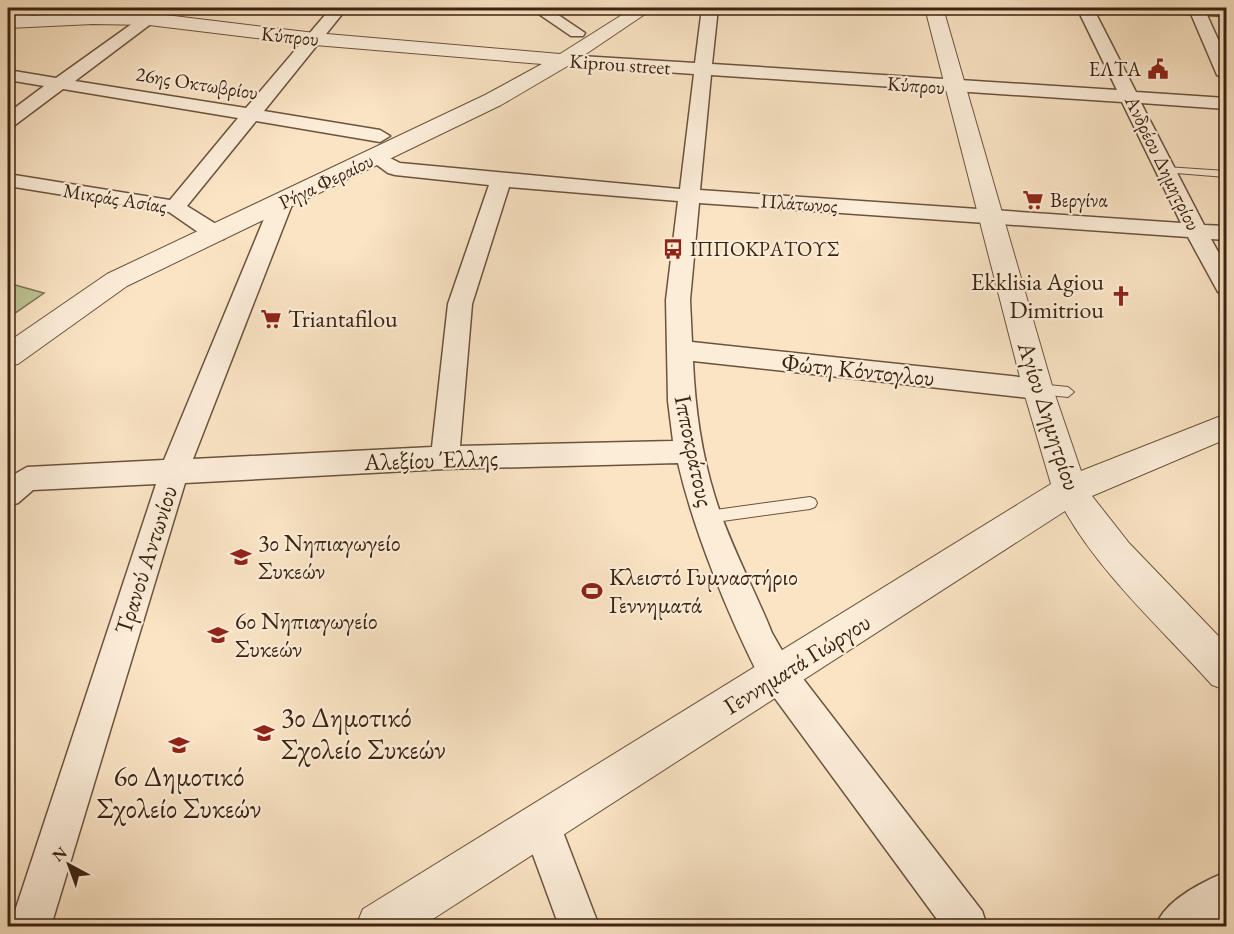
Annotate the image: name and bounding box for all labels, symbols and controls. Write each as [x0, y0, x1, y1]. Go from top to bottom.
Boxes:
street label: Κύπρου [260, 20, 320, 52]
street label: Kiprou street [569, 48, 672, 81]
place label: ΕΛΤΑ [1089, 56, 1141, 82]
public building icon: ΕΛΤΑ [1146, 57, 1170, 81]
street label: 26ης Οκτωβρίου [134, 60, 260, 106]
street label: Κύπρου [886, 70, 946, 100]
street label: Ανδρέου Δημητρίου [1119, 90, 1207, 235]
street label: Ρήγα Φεραίου [274, 147, 378, 215]
street label: Μικράς Ασίας [61, 177, 169, 219]
street label: Πλάτωνος [759, 187, 839, 219]
place label: Βεργίνα [1050, 187, 1108, 213]
supermarket icon: Βεργίνα [1021, 188, 1045, 212]
place label: ΙΠΠΟΚΡΑΤΟΥΣ [690, 236, 839, 262]
bus stop icon: ΙΠΠΟΚΡΑΤΟΥΣ [661, 237, 685, 261]
place label: Ekklisia Agiou Dimitriou [971, 266, 1104, 325]
church icon: Ekklisia Agiou Dimitriou [1109, 284, 1133, 308]
place label: Triantafilou [288, 303, 398, 334]
supermarket icon: Triantafilou [259, 307, 283, 331]
street label: Αγίου Δημητρίου [1011, 337, 1088, 494]
street label: Φώτη Κόντογλου [780, 346, 936, 393]
street label: Ιπποκράτους [668, 392, 721, 509]
street label: Αλεξίου Έλλης [362, 442, 499, 477]
street label: Τρανού Αντωνίου [107, 482, 184, 638]
place label: 3ο Νηπιαγωγείο Συκεών [258, 527, 401, 586]
school or university icon: 3ο Νηπιαγωγείο Συκεών [229, 545, 253, 569]
place label: Κλειστό Γυμναστήριο Γεννηματά [609, 561, 798, 620]
sports icon: Κλειστό Γυμναστήριο Γεννηματά [580, 579, 604, 603]
place label: 6ο Νηπιαγωγείο Συκεών [235, 605, 378, 664]
street label: Γεννηματά Γιώργου [717, 606, 876, 721]
school or university icon: 6ο Νηπιαγωγείο Συκεών [206, 623, 230, 647]
place label: 3ο Δημοτικό Σχολείο Συκεών [281, 699, 446, 767]
school or university icon: 3ο Δημοτικό Σχολείο Συκεών [252, 721, 276, 745]
school or university icon: 6ο Δημοτικό Σχολείο Συκεών [167, 733, 191, 757]
place label: 6ο Δημοτικό Σχολείο Συκεών [97, 758, 261, 826]
north arrow [39, 835, 99, 895]
text: N [48, 842, 71, 866]

